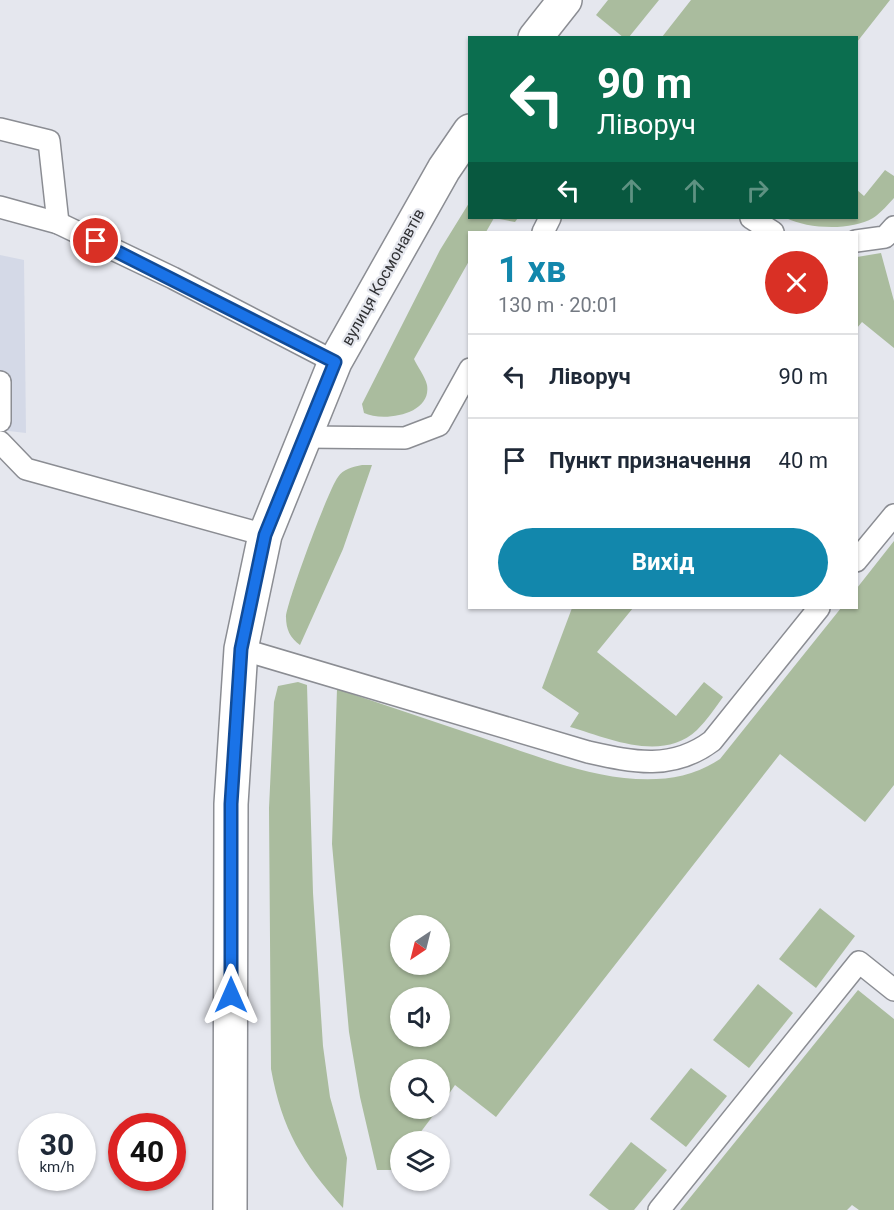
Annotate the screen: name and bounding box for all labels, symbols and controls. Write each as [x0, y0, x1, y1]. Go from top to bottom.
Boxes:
text: 90 m [597, 59, 692, 108]
icon: left [498, 60, 576, 138]
text: Ліворуч [597, 109, 696, 141]
icon: left [552, 174, 585, 207]
icon: ahead [615, 174, 648, 207]
icon: ahead [678, 174, 711, 207]
icon: right [741, 174, 774, 207]
street label: вулиця Космонавтів [338, 205, 428, 349]
pin [70, 215, 121, 266]
icon: arrive [79, 224, 112, 257]
text: 1 хв [498, 249, 566, 291]
button: close [765, 251, 828, 314]
text: 130 m · 20:01 [498, 293, 619, 317]
icon: left [498, 360, 531, 393]
text: Ліворуч [549, 364, 631, 389]
text: 90 m [779, 364, 828, 389]
icon: arrive [498, 444, 531, 477]
text: Пункт призначення [549, 448, 751, 473]
text: 40 m [779, 448, 828, 473]
button: Вихід [498, 528, 828, 597]
north arrow [390, 915, 450, 975]
map controls [390, 915, 450, 1191]
position arrow [199, 963, 263, 1027]
button: sound [390, 987, 450, 1047]
button: search [390, 1059, 450, 1119]
speed limit sign: 40 [108, 1113, 186, 1191]
text: 30 [40, 1127, 74, 1162]
button: layers [390, 1131, 450, 1191]
text: km/h [39, 1158, 75, 1176]

